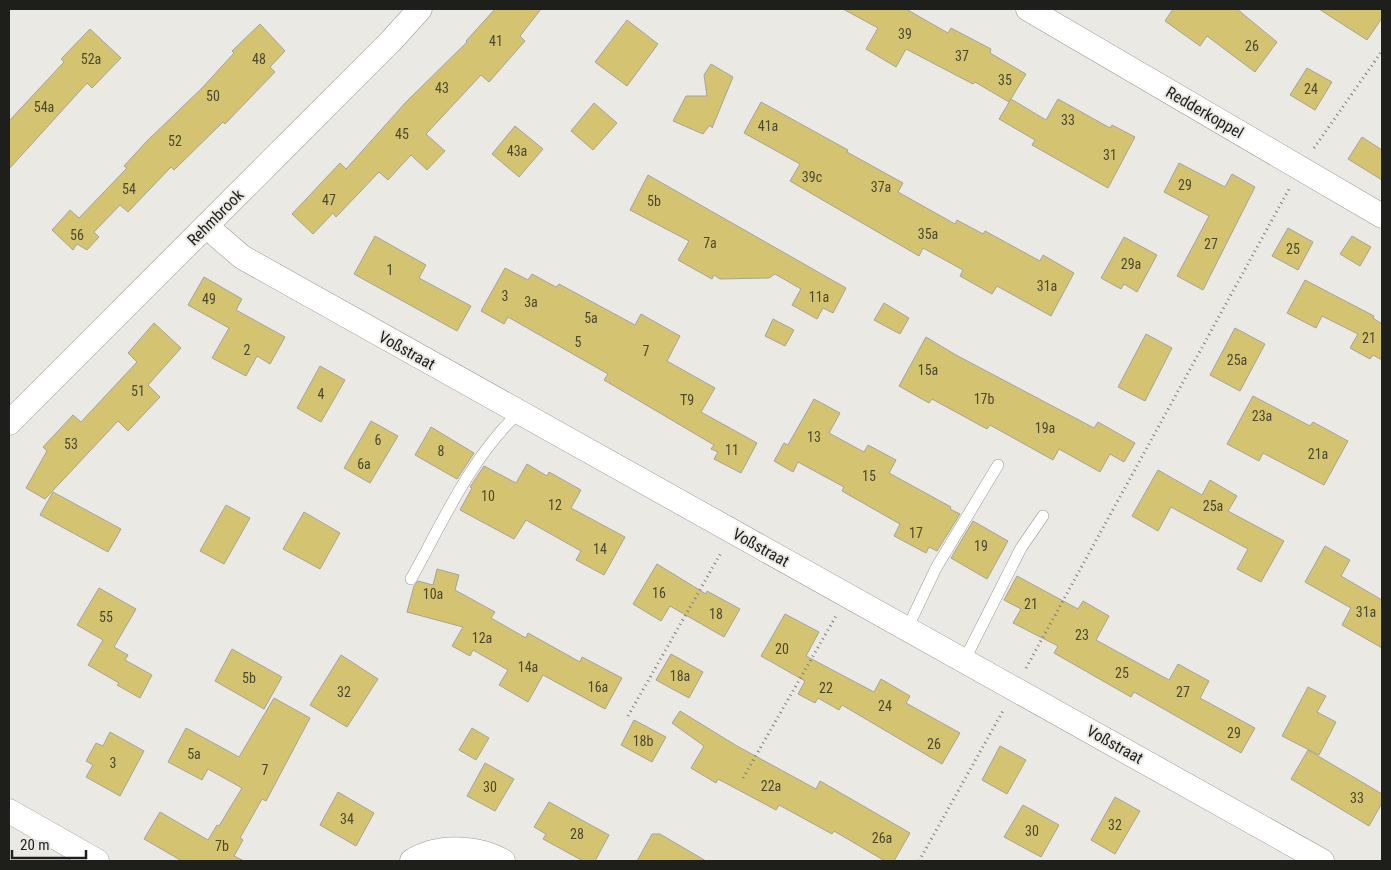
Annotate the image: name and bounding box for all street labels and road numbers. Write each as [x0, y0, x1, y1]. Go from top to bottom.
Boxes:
street label: Redderkoppel [1163, 83, 1247, 142]
street label: Rehmbrook [183, 185, 248, 249]
street label: Voßstraat [375, 327, 439, 374]
street label: Voßstraat [729, 524, 793, 571]
street label: Voßstraat [1083, 721, 1147, 768]

